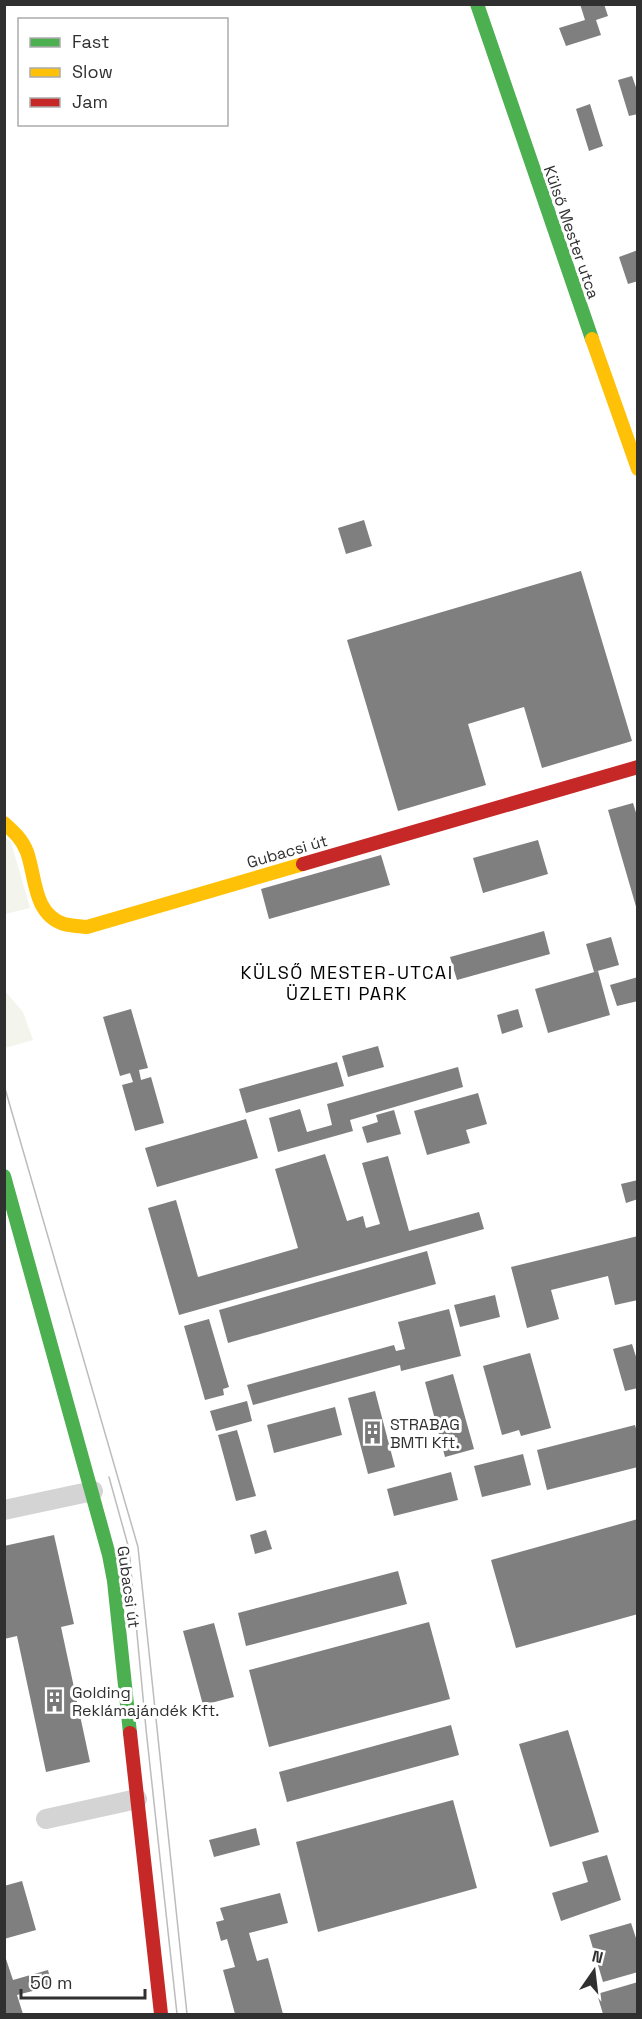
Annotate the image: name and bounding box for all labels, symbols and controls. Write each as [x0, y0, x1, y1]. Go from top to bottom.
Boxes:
legend [18, 18, 228, 126]
text: Fast [72, 30, 109, 53]
text: Slow [72, 60, 113, 83]
text: Jam [72, 90, 108, 113]
street label: Külső Mester utca [539, 163, 604, 302]
street label: Gubacsi út [244, 830, 330, 873]
district label: KÜLSŐ MESTER-UTCAI ÜZLETI PARK [240, 961, 454, 1005]
place label: STRABAG BMTI Kft. [390, 1414, 460, 1453]
building icon: STRABAG BMTI Kft. [359, 1420, 385, 1446]
street label: Gubacsi út [112, 1545, 145, 1630]
place label: Golding Reklámajándék Kft. [72, 1682, 219, 1721]
building icon: Golding Reklámajándék Kft. [41, 1688, 67, 1714]
north arrow [564, 1941, 624, 2001]
text: N [590, 1945, 605, 1968]
scale bar [21, 1962, 146, 2000]
text: 50 m [30, 1971, 72, 1994]

